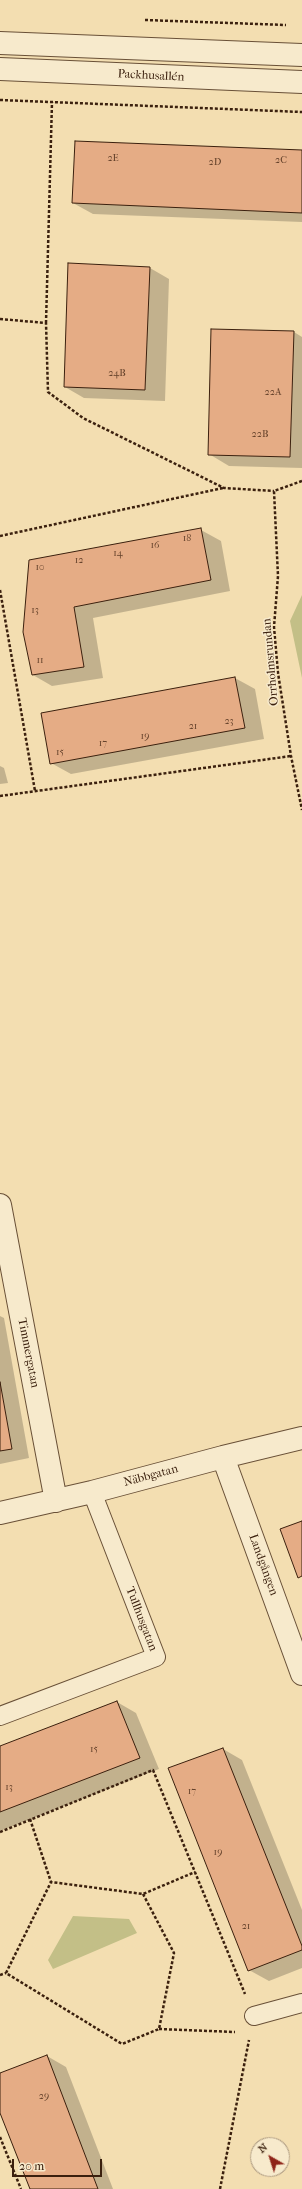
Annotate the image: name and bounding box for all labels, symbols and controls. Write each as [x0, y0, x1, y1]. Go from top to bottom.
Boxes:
street label: Packhusallén [117, 67, 185, 85]
house number: 2E [107, 153, 119, 165]
house number: 2C [275, 155, 287, 167]
house number: 2D [209, 157, 221, 169]
house number: 24B [108, 368, 126, 380]
house number: 22A [265, 387, 281, 399]
house number: 22B [252, 429, 268, 441]
house number: 18 [183, 533, 191, 545]
house number: 16 [151, 540, 159, 552]
house number: 14 [113, 548, 123, 560]
house number: 12 [75, 555, 83, 567]
house number: 10 [35, 562, 45, 574]
house number: 13 [31, 605, 39, 617]
street label: Orrholmsrundan [260, 618, 282, 706]
house number: 11 [36, 655, 44, 667]
house number: 23 [224, 716, 234, 728]
house number: 21 [189, 721, 197, 733]
house number: 19 [141, 731, 149, 743]
house number: 17 [99, 738, 107, 750]
house number: 15 [56, 747, 64, 759]
street label: Timmergatan [14, 1317, 42, 1389]
street label: Näbbgatan [122, 1462, 180, 1490]
street label: Landgången [245, 1532, 281, 1598]
street label: Tullhusgatan [122, 1585, 160, 1653]
house number: 15 [90, 1744, 98, 1756]
house number: 13 [5, 1782, 13, 1794]
house number: 17 [188, 1786, 196, 1798]
house number: 19 [214, 1847, 222, 1859]
house number: 21 [242, 1921, 250, 1933]
house number: 29 [39, 2091, 49, 2103]
north arrow [250, 2137, 290, 2177]
text: N [255, 2140, 270, 2156]
scale bar [14, 2151, 104, 2177]
text: 20 m [19, 2159, 44, 2173]

